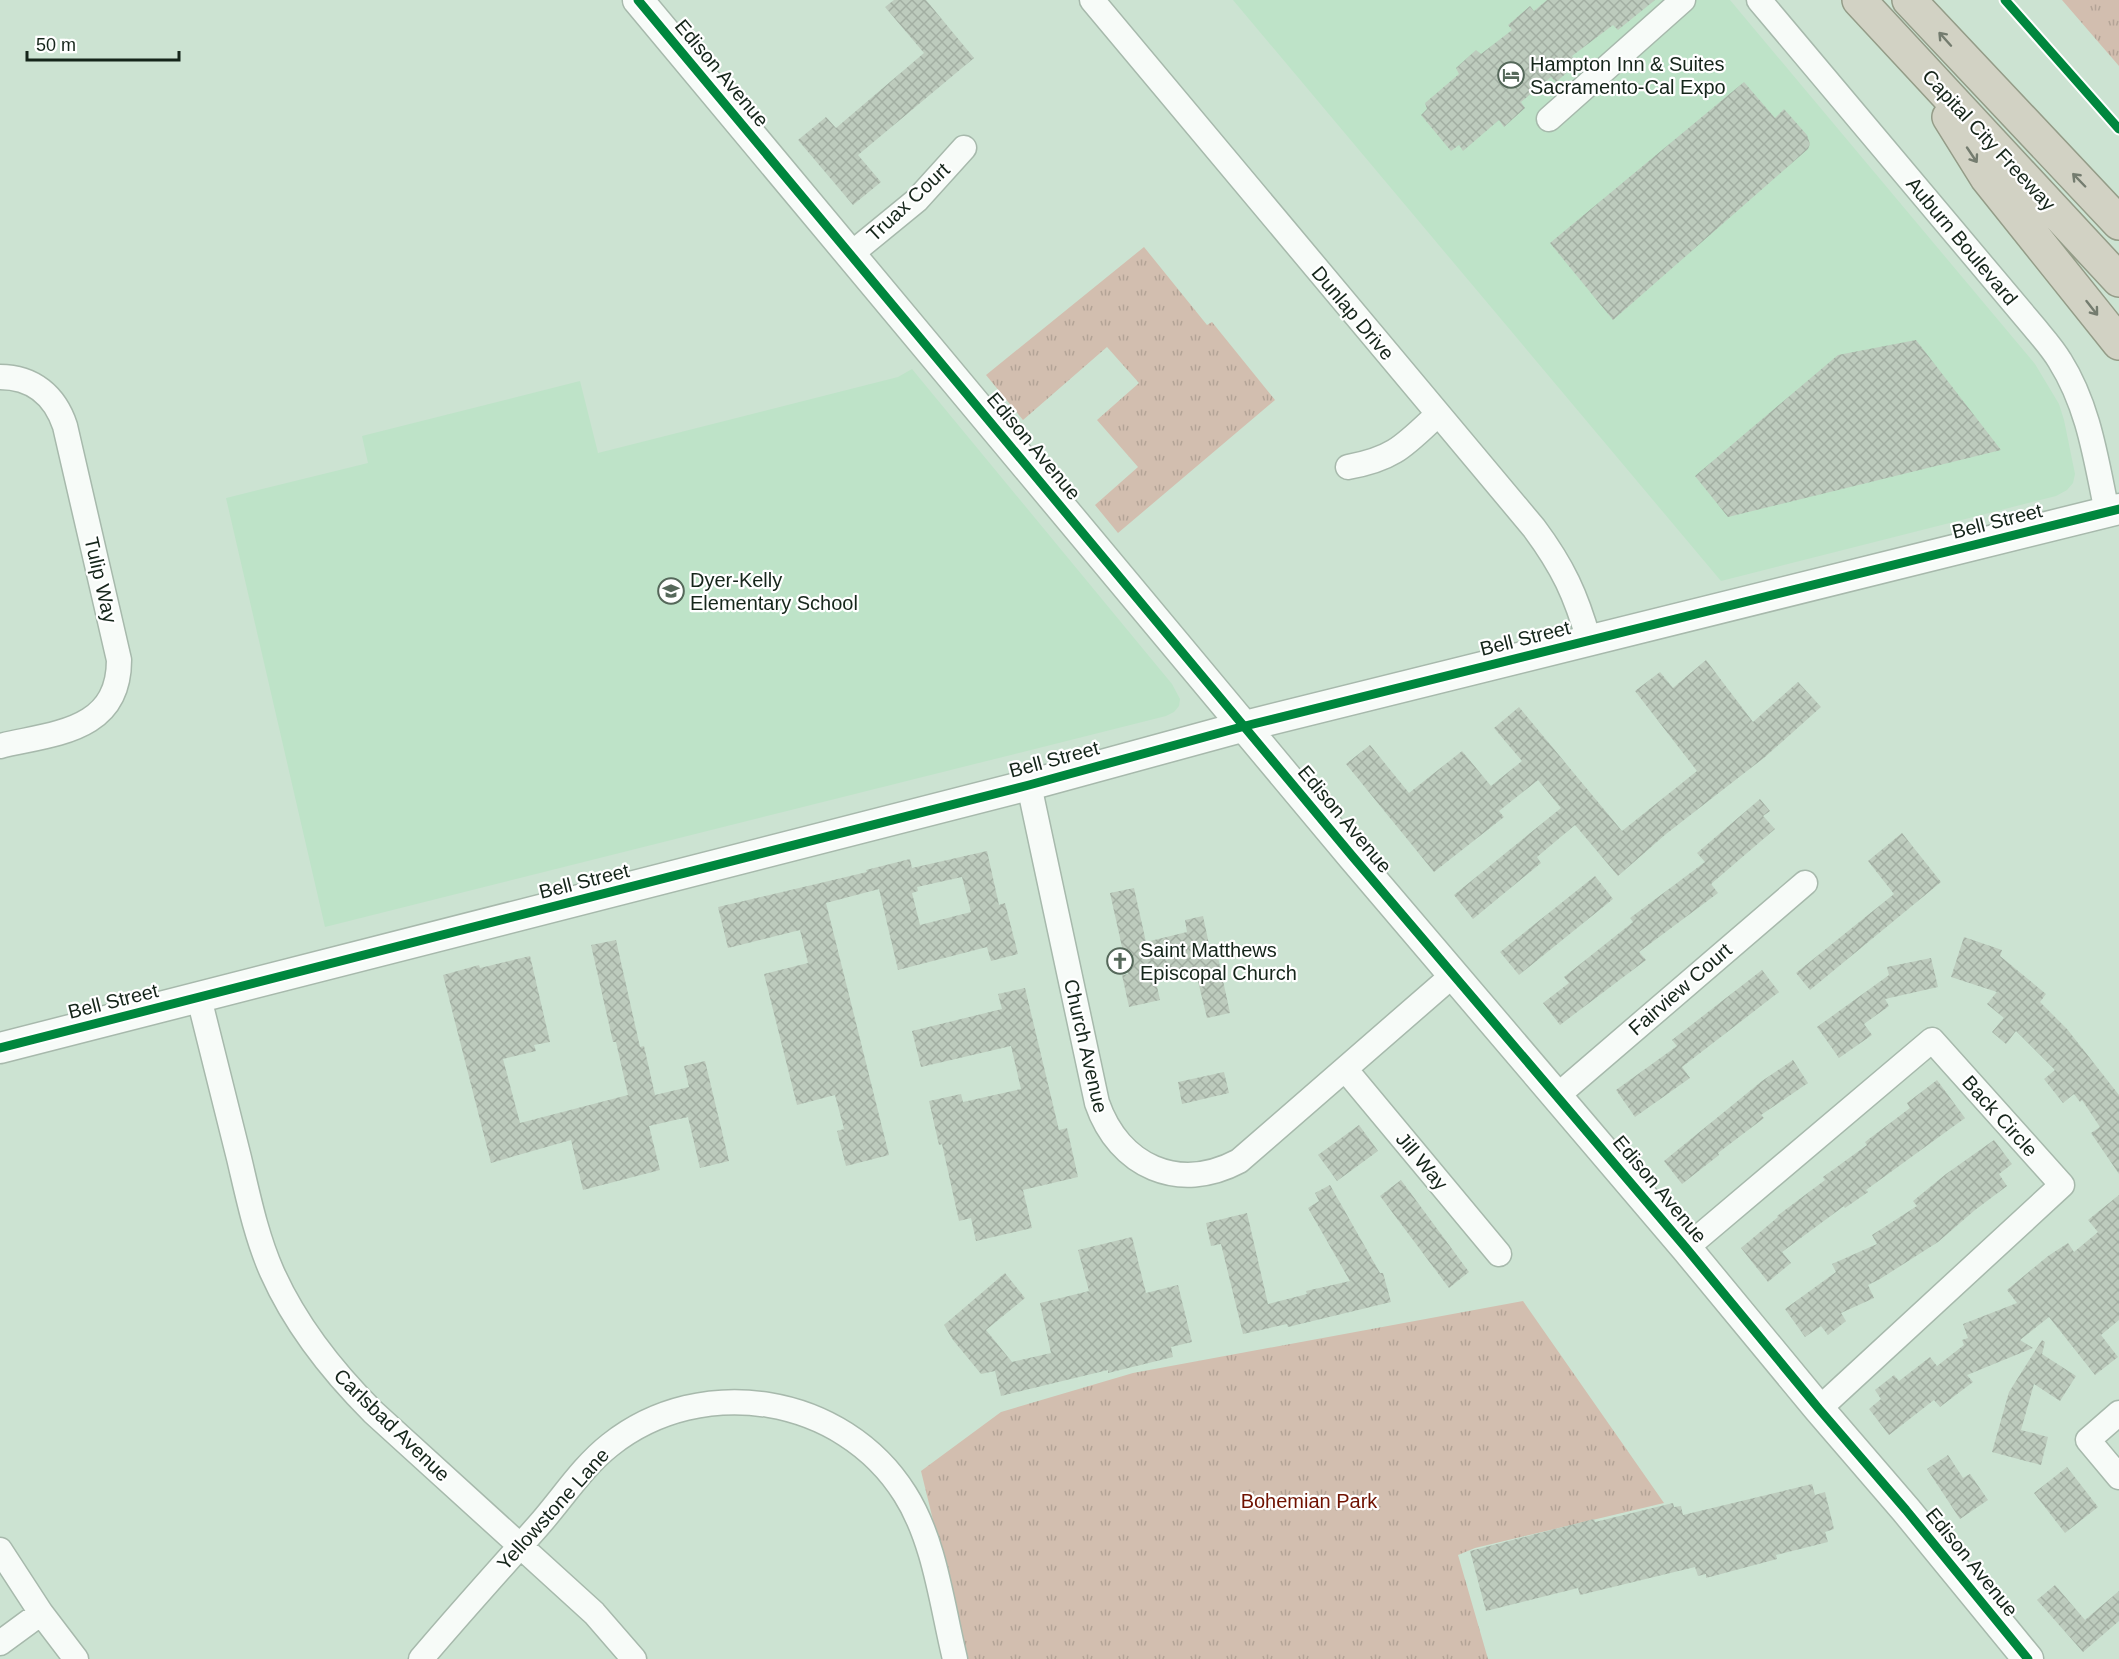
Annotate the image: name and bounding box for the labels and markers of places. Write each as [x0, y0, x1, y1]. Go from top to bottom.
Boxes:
place label: Hampton Inn & Suites Sacramento-Cal Expo [1530, 53, 1726, 98]
hotel icon: Hampton Inn & Suites Sacramento-Cal Expo [1496, 60, 1526, 90]
place label: Dyer-Kelly Elementary School [690, 569, 858, 614]
school or university icon: Dyer-Kelly Elementary School [656, 576, 686, 606]
place label: Saint Matthews Episcopal Church [1140, 939, 1297, 984]
church icon: Saint Matthews Episcopal Church [1105, 946, 1135, 976]

